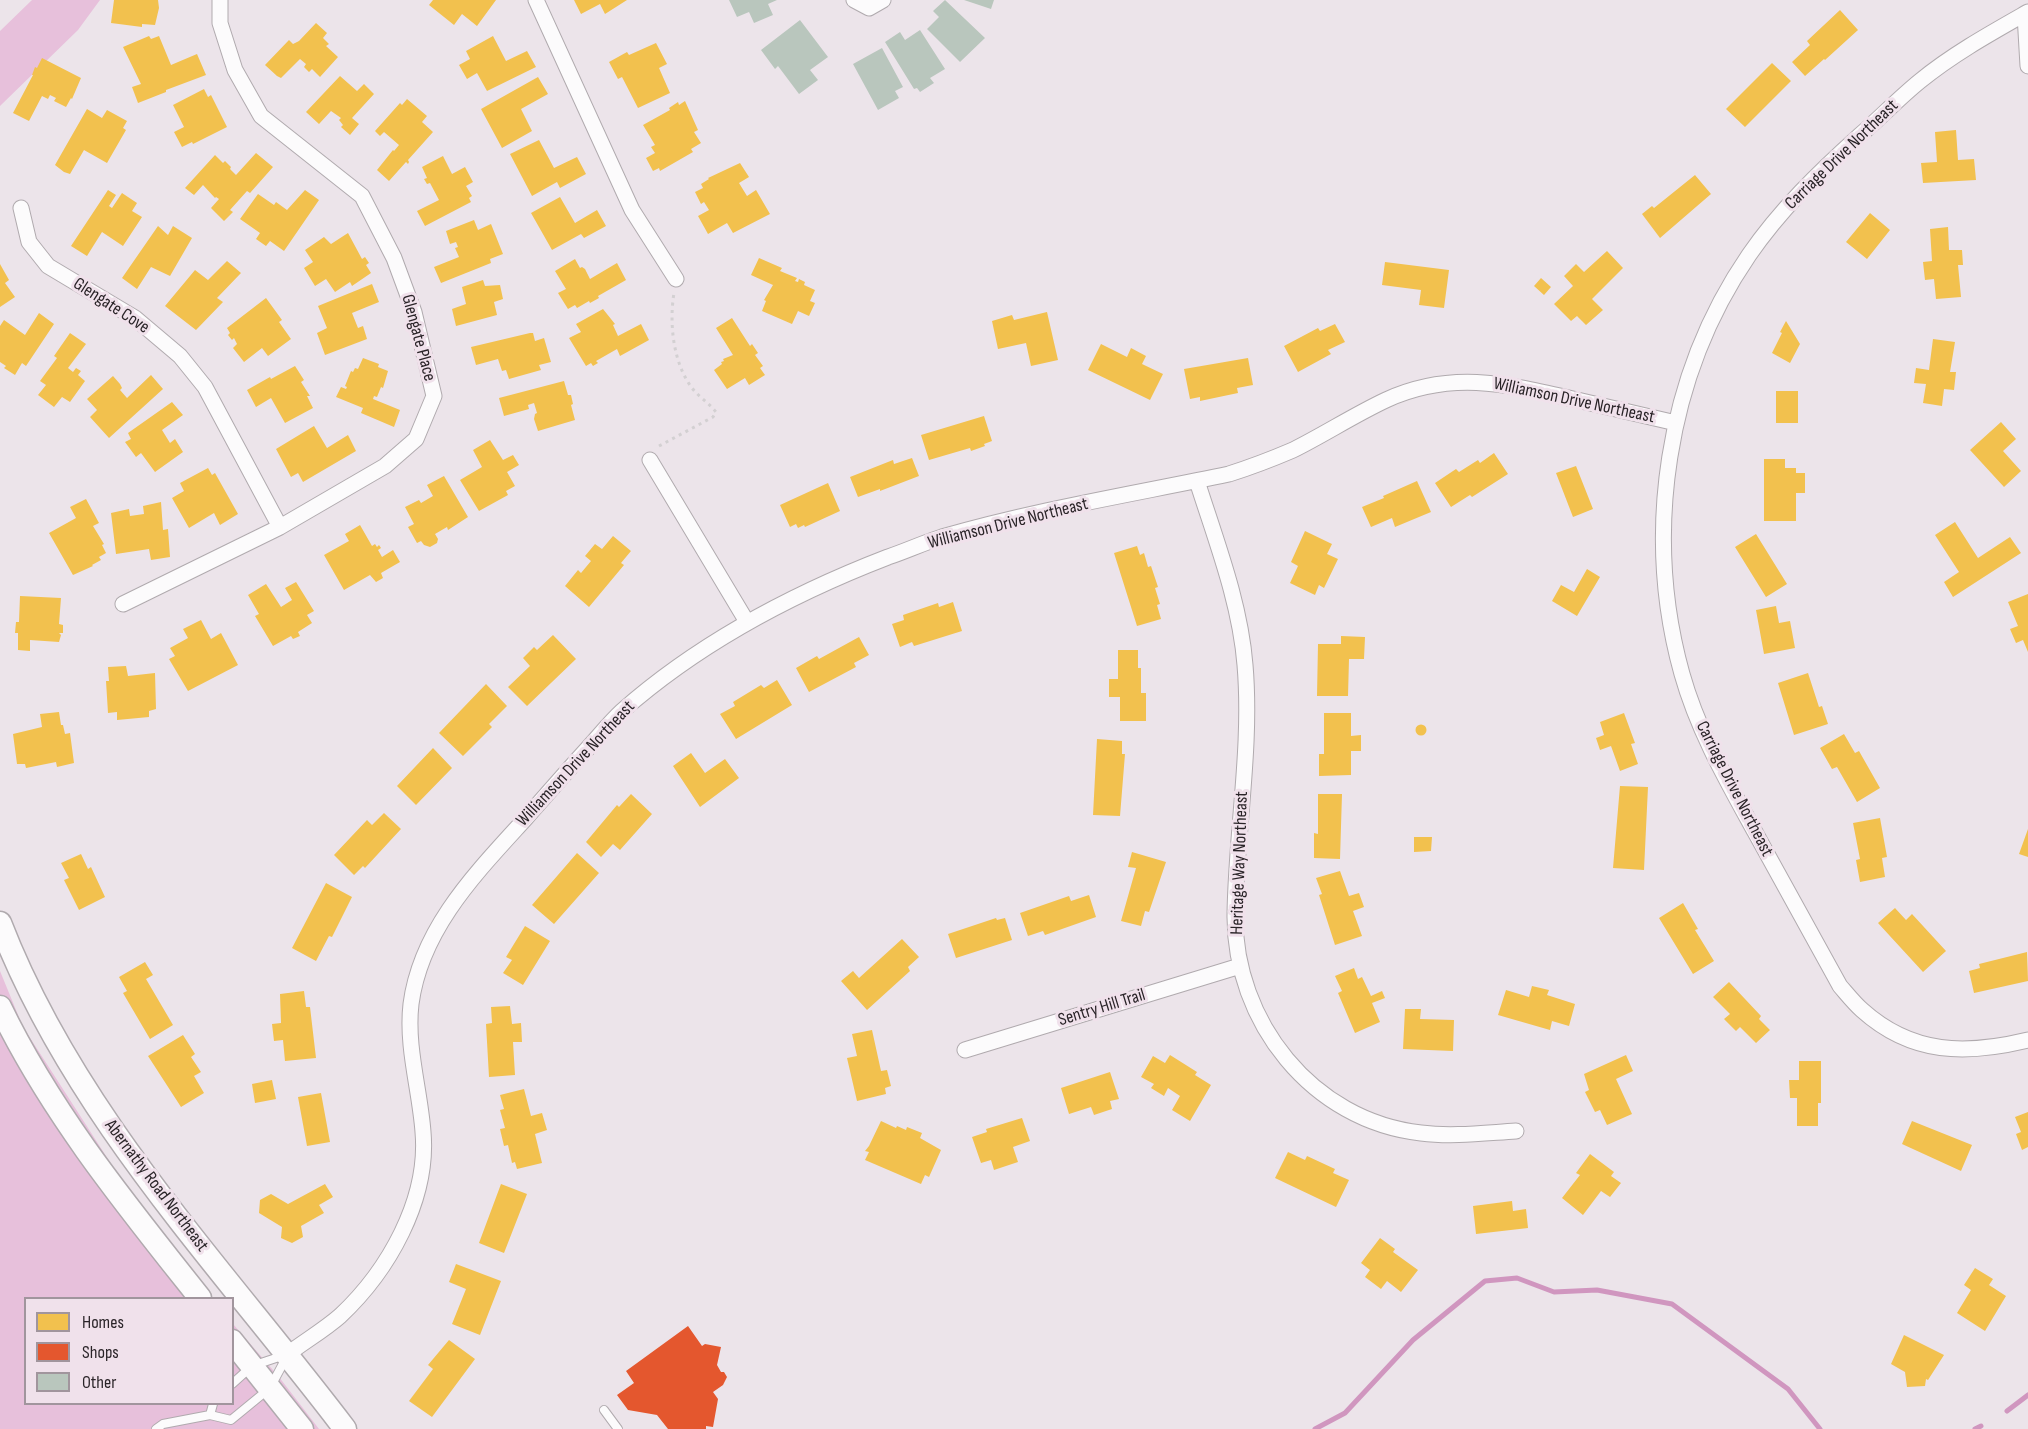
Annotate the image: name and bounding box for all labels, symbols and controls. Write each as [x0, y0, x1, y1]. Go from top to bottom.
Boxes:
street label: Carriage Drive Northeast [1781, 96, 1903, 214]
street label: Glengate Cove [69, 273, 153, 339]
street label: Glengate Place [396, 292, 440, 384]
street label: Williamson Drive Northeast [1491, 373, 1657, 429]
street label: Williamson Drive Northeast [926, 494, 1090, 554]
street label: Williamson Drive Northeast [512, 697, 640, 831]
street label: Carriage Drive Northeast [1691, 718, 1777, 860]
street label: Heritage Way Northeast [1227, 791, 1253, 935]
street label: Sentry Hill Trail [1056, 985, 1148, 1031]
street label: Abernathy Road Northeast [99, 1116, 213, 1256]
legend [24, 1297, 234, 1405]
text: Homes [82, 1312, 124, 1333]
text: Shops [82, 1342, 119, 1363]
text: Other [82, 1372, 116, 1393]

